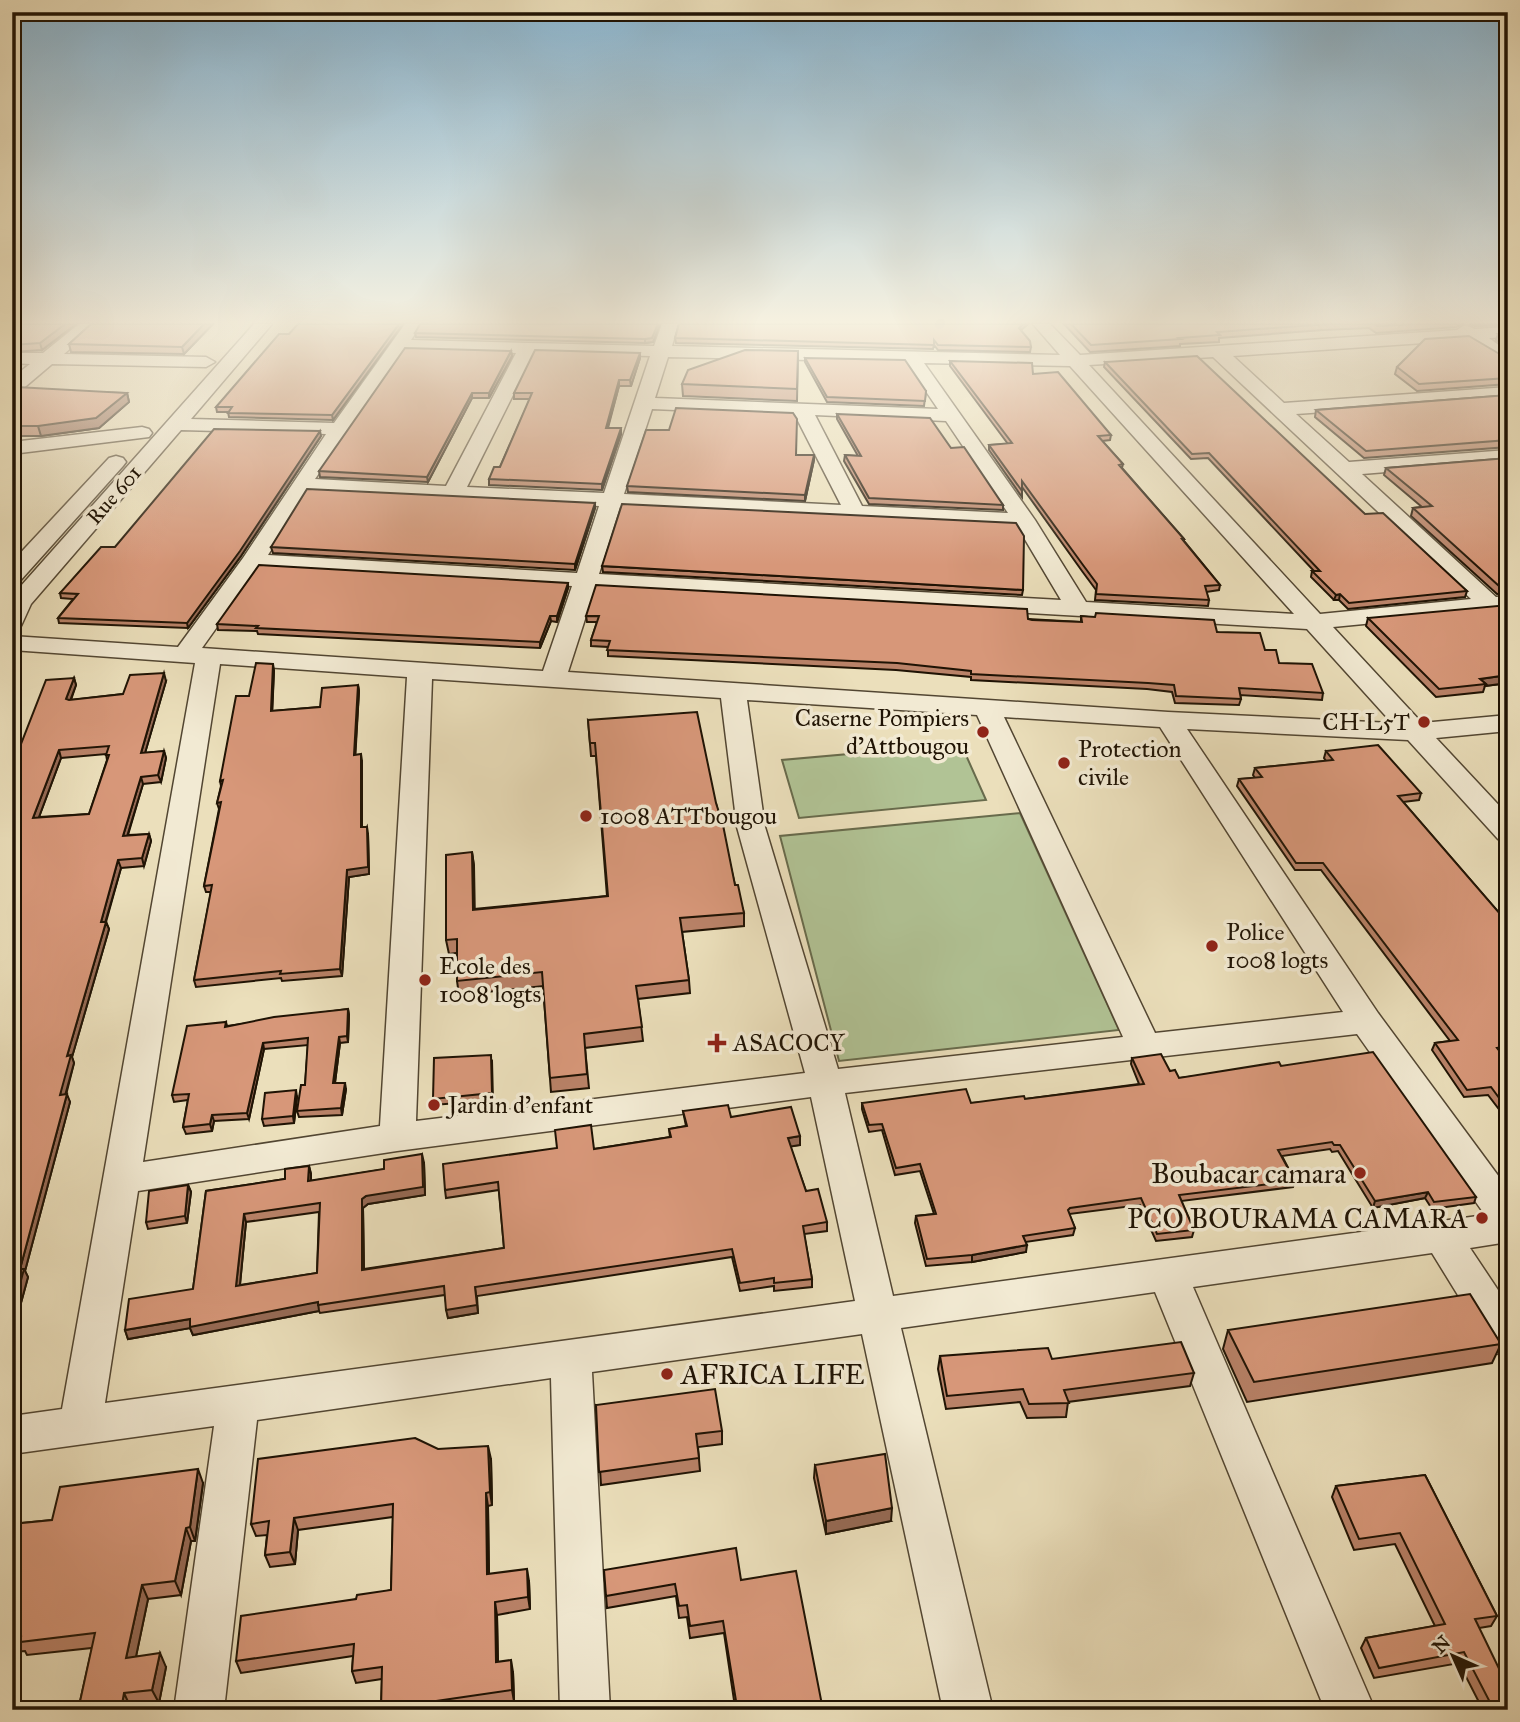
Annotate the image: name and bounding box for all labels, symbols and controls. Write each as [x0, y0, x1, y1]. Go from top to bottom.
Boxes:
street label: Rue 601 [81, 460, 147, 530]
place label: Caserne Pompiers d'Attbougou [795, 703, 969, 761]
place label: CH L5T [1322, 707, 1410, 737]
marker: CH L5T [1416, 714, 1432, 730]
marker: Caserne Pompiers d'Attbougou [975, 724, 991, 740]
place label: Protection civile [1078, 734, 1182, 792]
marker: Protection civile [1056, 755, 1072, 771]
place label: 1008 ATTbougou [600, 801, 777, 831]
marker: 1008 ATTbougou [578, 808, 594, 824]
place label: Police 1008 logts [1226, 917, 1328, 975]
marker: Police 1008 logts [1204, 938, 1220, 954]
place label: Ecole des 1008 logts [439, 951, 541, 1009]
marker: Ecole des 1008 logts [417, 972, 433, 988]
place label: ASACOCY [732, 1028, 846, 1058]
marker: ASACOCY [707, 1033, 727, 1053]
place label: Jardin d'enfant [445, 1090, 594, 1120]
marker: Jardin d'enfant [426, 1097, 442, 1113]
place label: Boubacar camara [1151, 1156, 1346, 1191]
marker: Boubacar camara [1352, 1165, 1368, 1181]
place label: PCO BOURAMA CAMARA [1127, 1201, 1468, 1236]
marker: PCO BOURAMA CAMARA [1474, 1210, 1490, 1226]
place label: AFRICA LIFE [680, 1357, 865, 1392]
marker: AFRICA LIFE [659, 1366, 675, 1382]
north arrow [1418, 1620, 1488, 1690]
text: N [1427, 1630, 1455, 1658]

